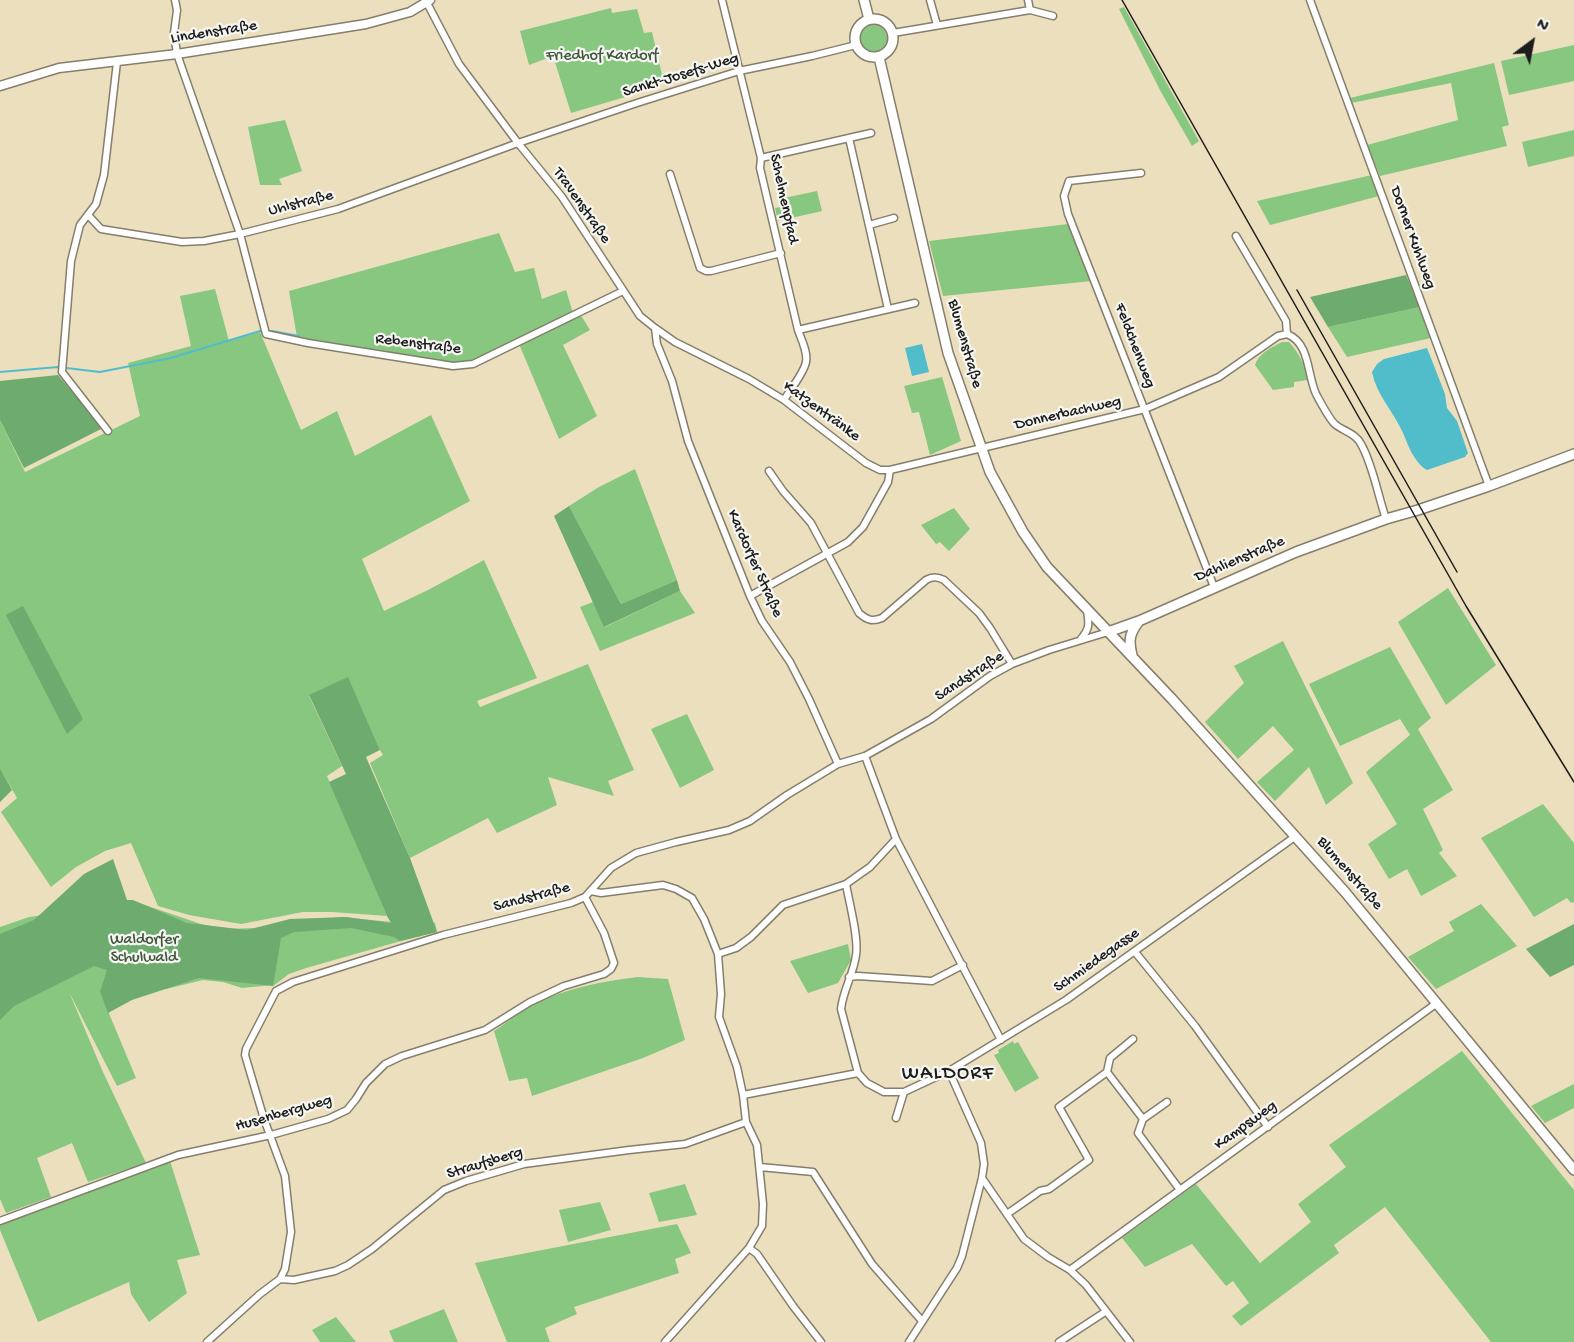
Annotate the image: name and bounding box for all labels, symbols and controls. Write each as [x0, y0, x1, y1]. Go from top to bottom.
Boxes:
north arrow [1502, 12, 1562, 72]
text: N [1532, 15, 1551, 37]
street label: Lindenstraße [169, 17, 259, 49]
park label: Friedhof Kardorf [546, 47, 658, 67]
street label: Sankt-Josefs-Weg [621, 49, 741, 103]
street label: Schelmenpfad [764, 152, 802, 246]
street label: Travenstraße [548, 164, 614, 248]
street label: Dorner Kuhlweg [1385, 184, 1439, 292]
street label: Uhlstraße [267, 187, 335, 221]
street label: Blumenstraße [942, 297, 986, 391]
street label: Feldchenweg [1109, 301, 1159, 391]
street label: Rebenstraße [374, 330, 462, 360]
street label: Katzentränke [778, 377, 864, 447]
street label: Donnerbachweg [1013, 392, 1123, 436]
street label: Kardorfer Straße [722, 507, 786, 621]
street label: Dahlienstraße [1192, 532, 1288, 588]
street label: Sandstraße [932, 648, 1008, 706]
street label: Blumenstraße [1312, 833, 1386, 915]
street label: Sandstraße [492, 879, 572, 917]
street label: Schmiedegasse [1050, 924, 1144, 998]
park label: Waldorfer Schulwald [110, 931, 178, 969]
district label: WALDORF [902, 1063, 994, 1087]
street label: Husenbergweg [233, 1091, 335, 1137]
street label: Kampsweg [1211, 1097, 1281, 1155]
street label: Straufsberg [445, 1143, 525, 1185]

